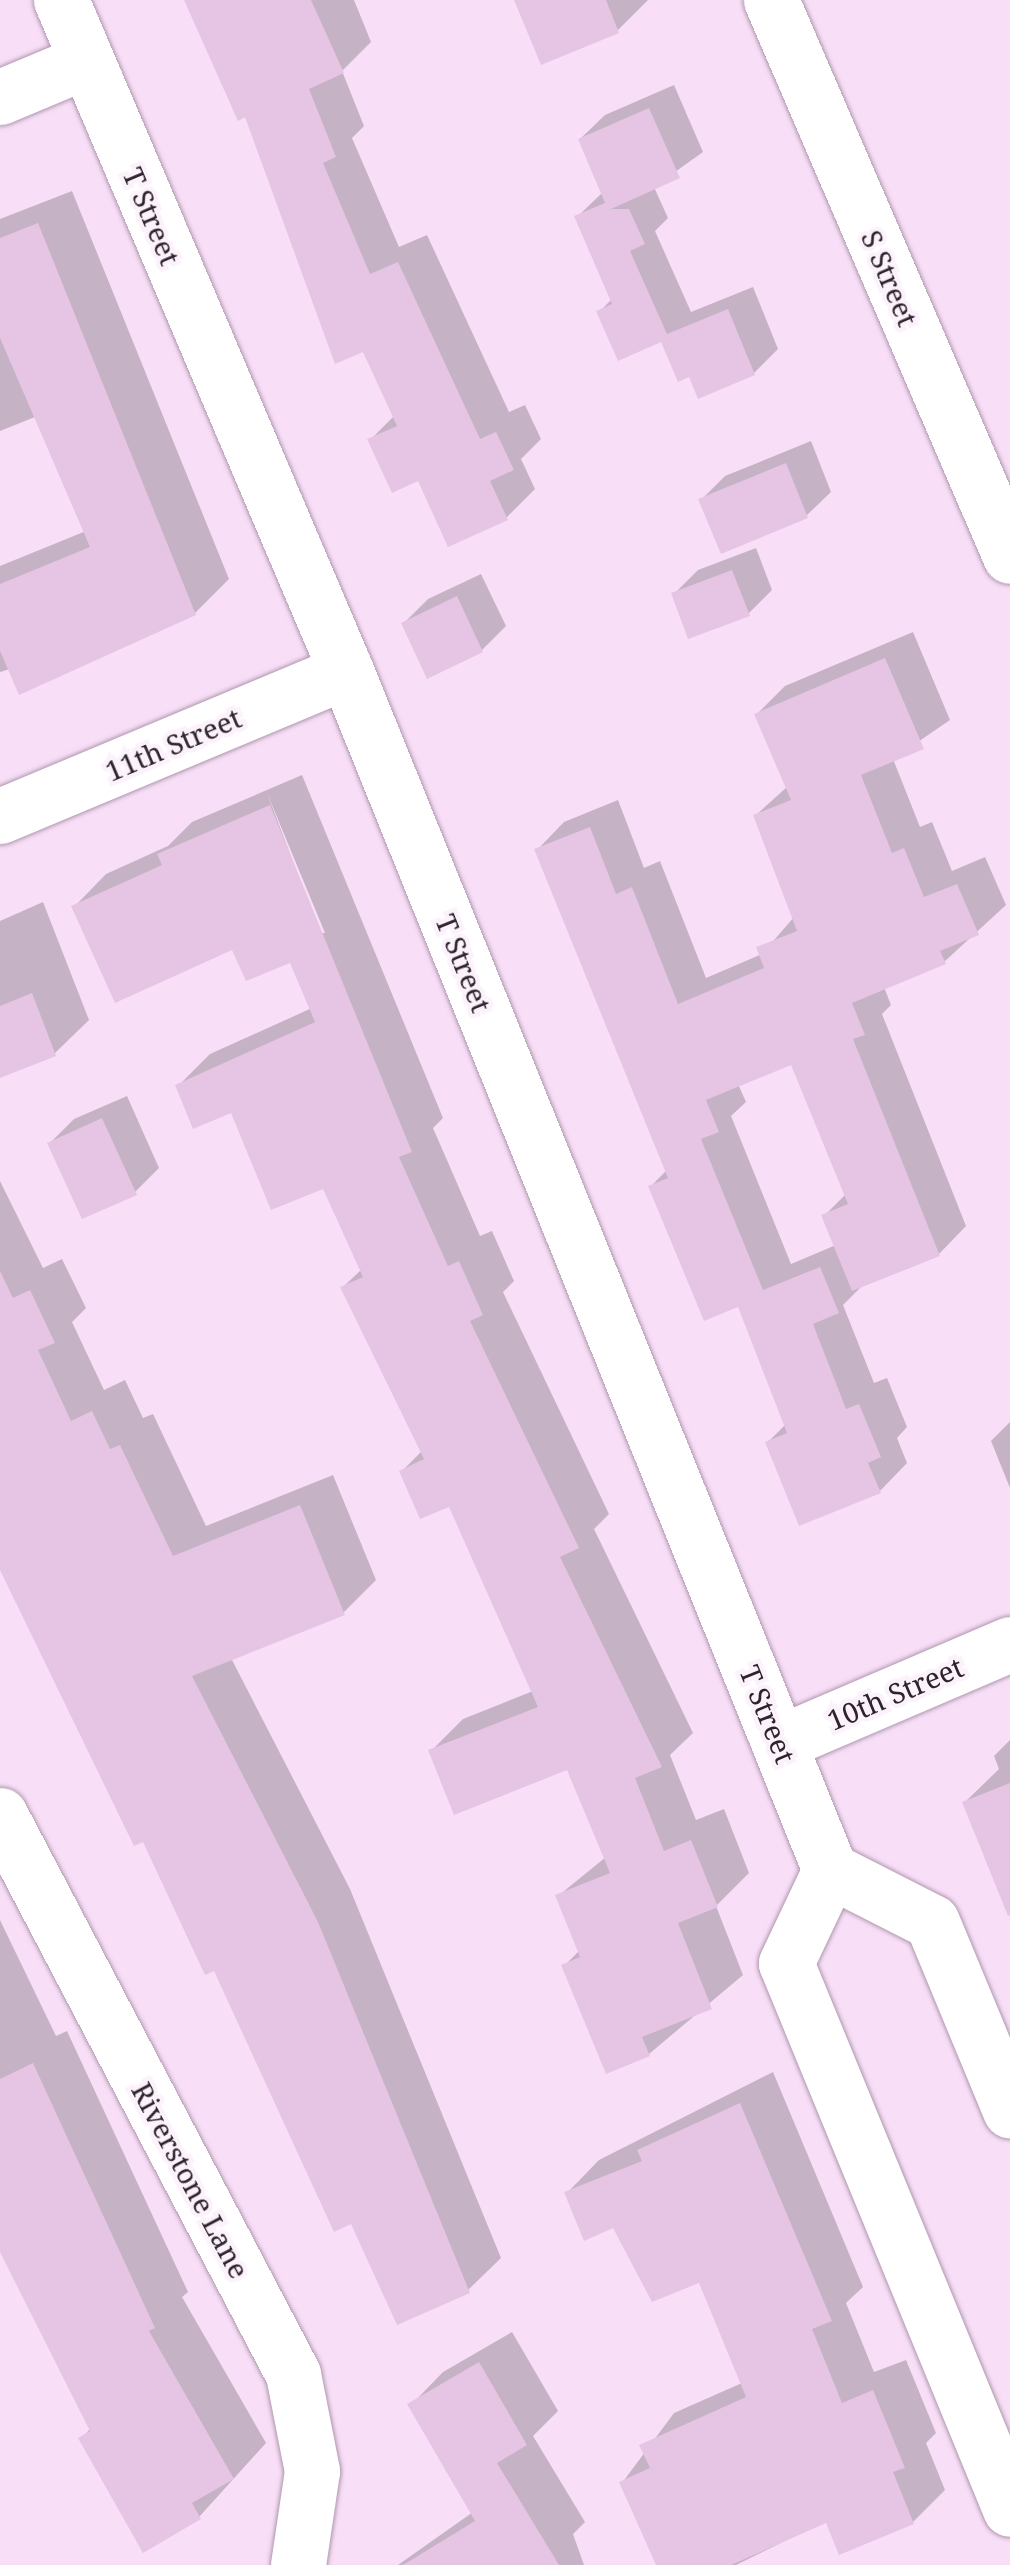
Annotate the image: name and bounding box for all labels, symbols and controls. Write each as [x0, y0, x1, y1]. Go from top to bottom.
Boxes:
street label: T Street [117, 162, 187, 270]
street label: S Street [855, 225, 925, 331]
street label: 11th Street [100, 700, 246, 788]
street label: T Street [429, 909, 499, 1017]
street label: 10th Street [822, 1649, 968, 1737]
street label: T Street [733, 1660, 803, 1768]
street label: Riverstone Lane [125, 2076, 257, 2284]

